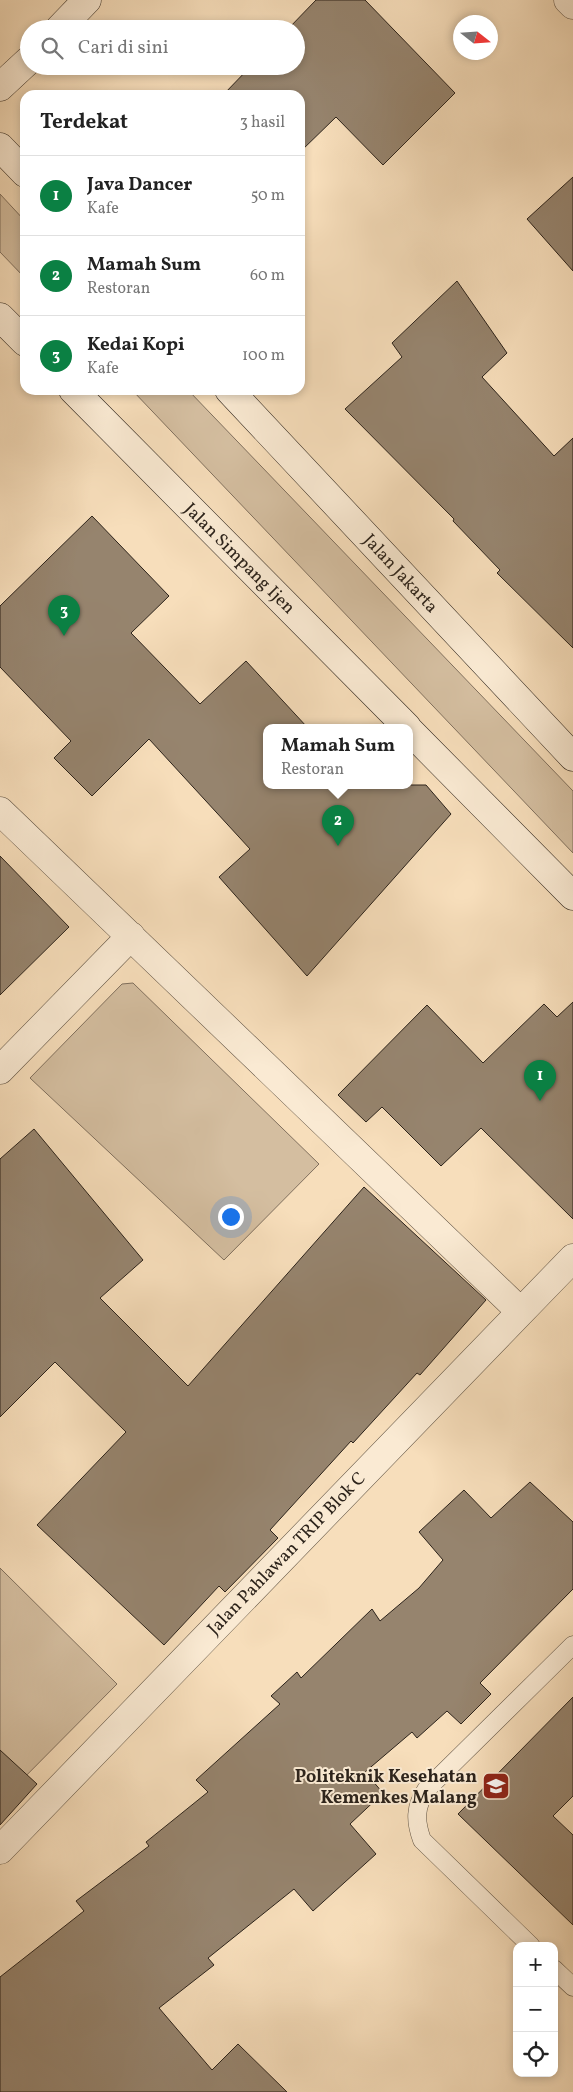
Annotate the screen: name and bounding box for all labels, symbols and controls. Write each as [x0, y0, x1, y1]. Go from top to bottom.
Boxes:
north arrow [453, 15, 498, 60]
search box [20, 20, 305, 75]
icon: search [38, 34, 66, 62]
text: Cari di sini [78, 35, 169, 61]
text: Terdekat [40, 108, 128, 137]
text: 3 hasil [240, 112, 285, 134]
text: Java Dancer [87, 172, 192, 198]
text: 1 [53, 185, 59, 207]
text: 50 m [251, 185, 285, 207]
text: Kafe [87, 198, 119, 220]
text: Mamah Sum [87, 252, 201, 278]
text: 2 [52, 265, 60, 287]
text: 60 m [250, 265, 285, 287]
text: Restoran [87, 278, 150, 300]
text: Kedai Kopi [87, 332, 185, 358]
text: 3 [52, 345, 60, 367]
text: 100 m [242, 345, 285, 367]
text: Kafe [87, 358, 119, 380]
street label: Jalan Simpang Ijen [178, 498, 300, 621]
street label: Jalan Jakarta [357, 529, 443, 619]
pin: 3 [48, 595, 80, 636]
popup [263, 724, 413, 789]
text: Mamah Sum [281, 733, 395, 759]
text: Restoran [281, 759, 344, 781]
pin: 2 [322, 805, 354, 846]
pin: 1 [524, 1060, 556, 1101]
your location [218, 1204, 244, 1230]
street label: Jalan Pahlawan TRIP Blok C [202, 1467, 372, 1641]
place label: Politeknik Kesehatan Kemenkes Malang [295, 1765, 477, 1811]
school or university icon: Politeknik Kesehatan Kemenkes Malang [481, 1771, 511, 1801]
map controls [513, 1942, 558, 2077]
button: + [513, 1942, 558, 1987]
button: − [513, 1987, 558, 2032]
button: locate [513, 2032, 558, 2077]

